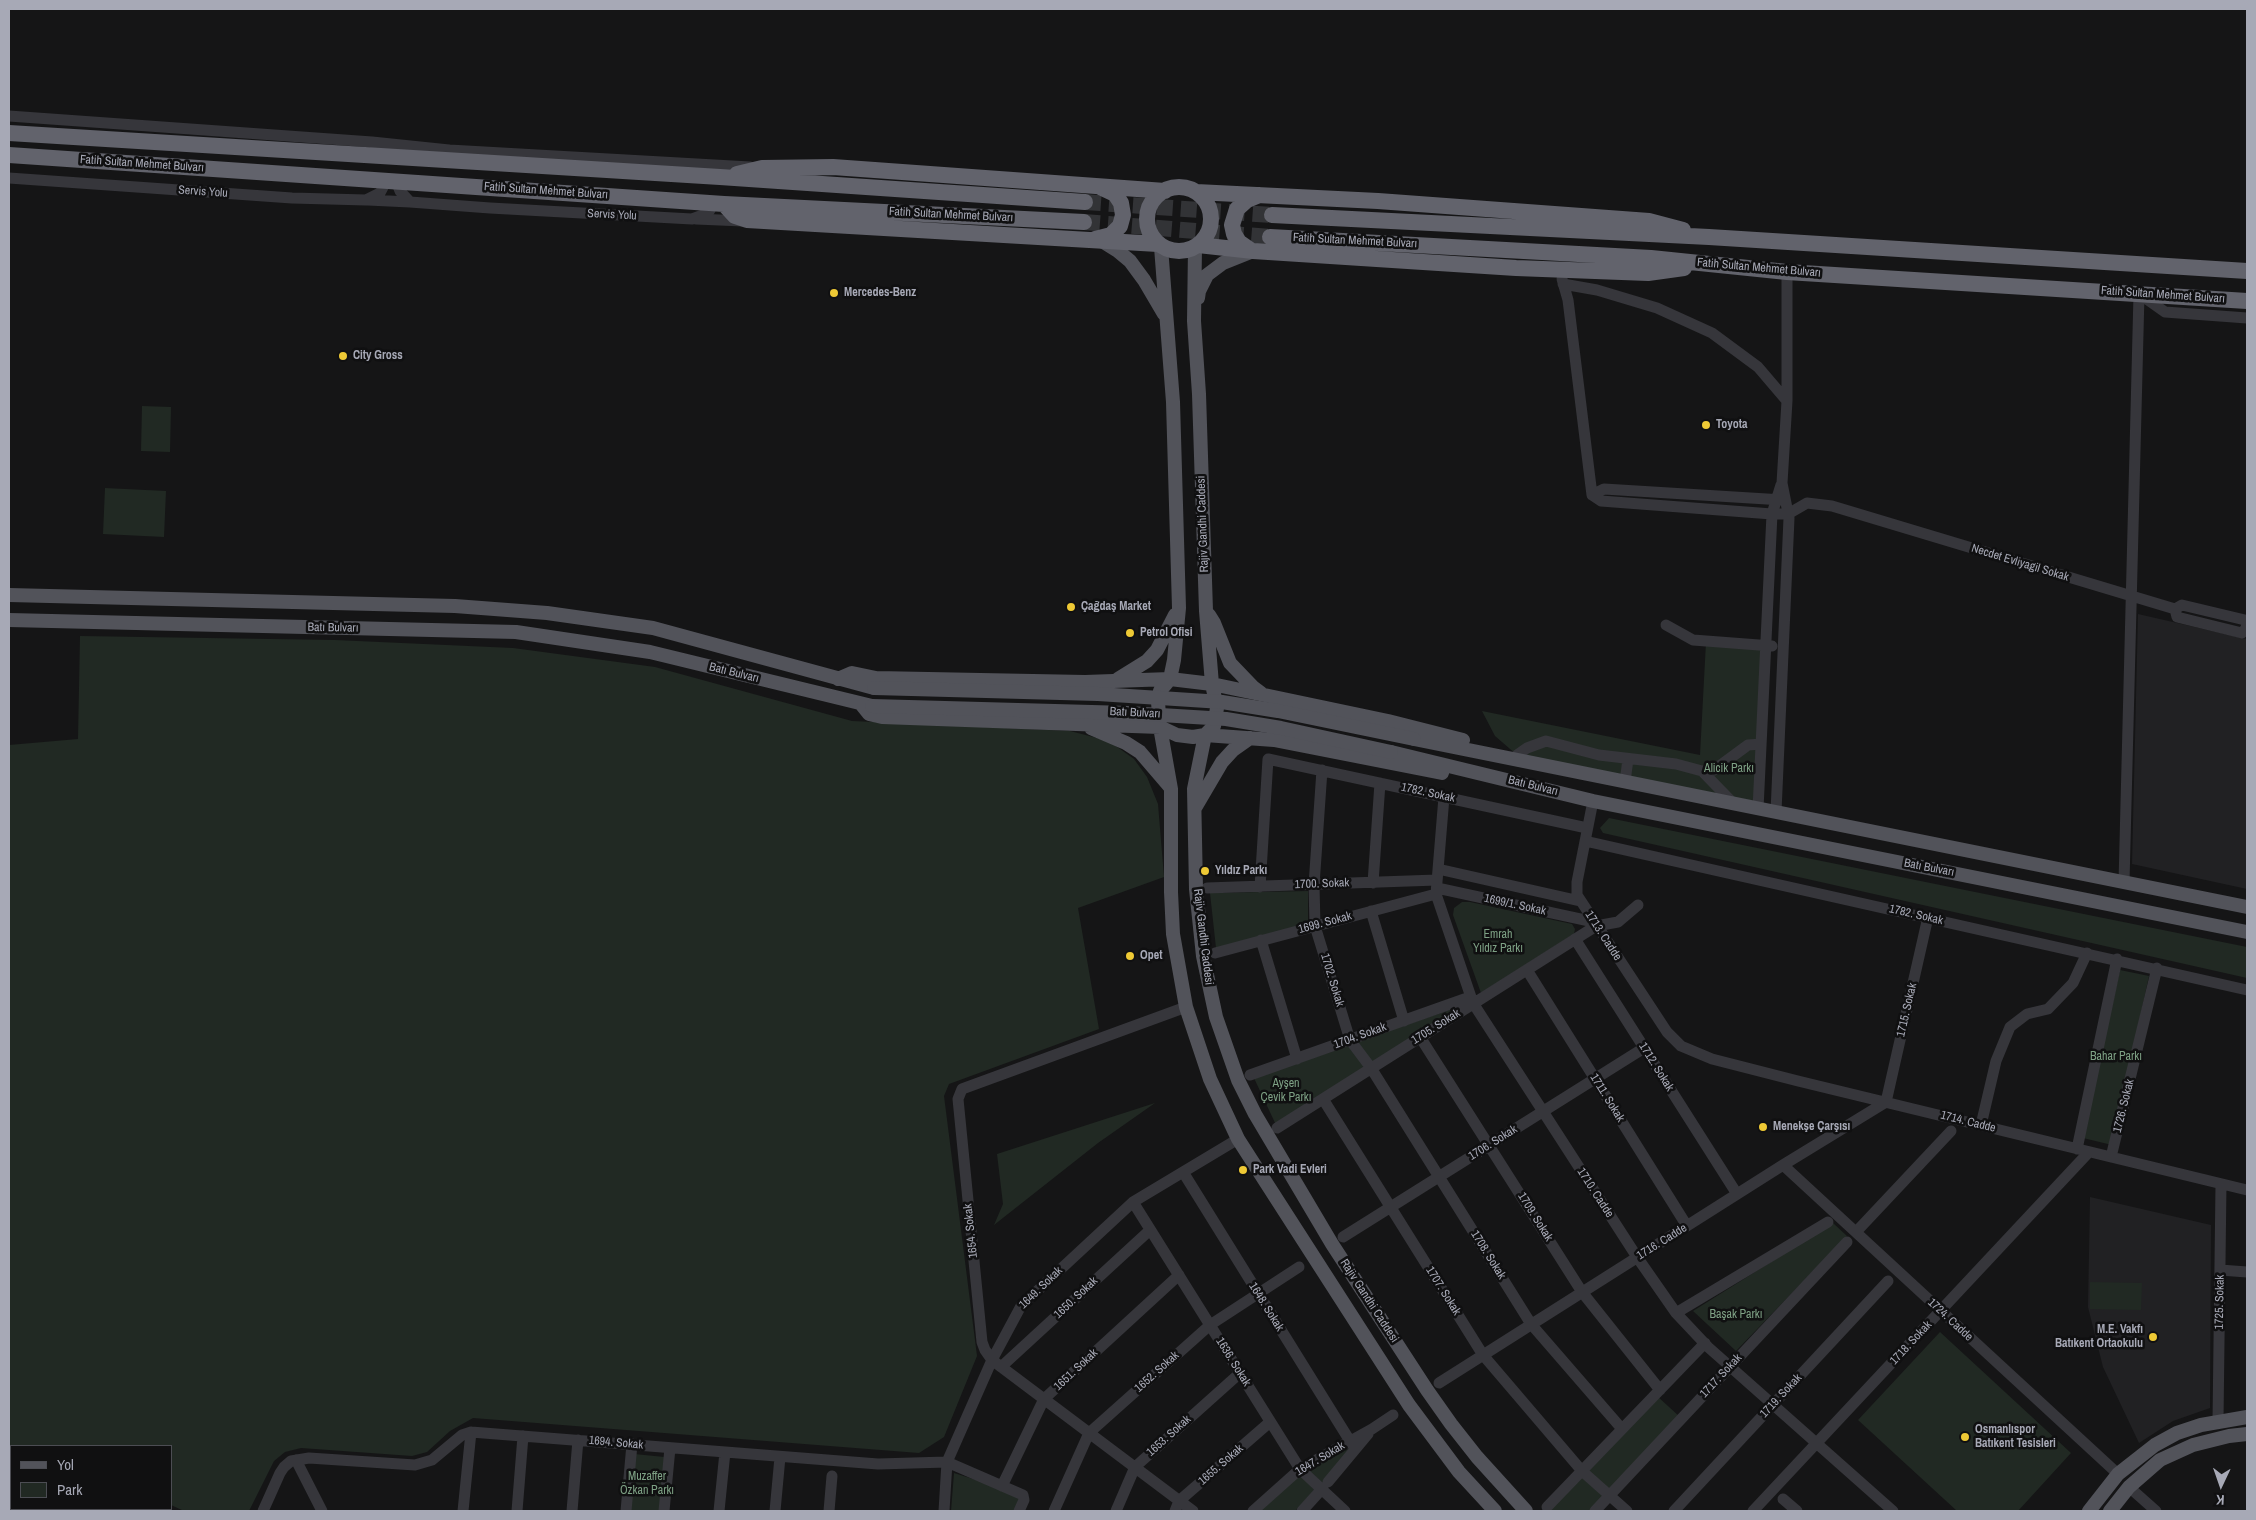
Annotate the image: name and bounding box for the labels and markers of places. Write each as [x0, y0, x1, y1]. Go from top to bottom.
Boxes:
place label: Mercedes-Benz [844, 286, 916, 300]
marker: Mercedes-Benz [828, 287, 840, 299]
place label: City Gross [353, 349, 403, 363]
marker: City Gross [337, 350, 349, 362]
place label: Toyota [1716, 418, 1748, 432]
marker: Toyota [1700, 419, 1712, 431]
place label: Çağdaş Market [1081, 600, 1151, 614]
marker: Çağdaş Market [1065, 601, 1077, 613]
place label: Petrol Ofisi [1140, 626, 1192, 640]
marker: Petrol Ofisi [1124, 627, 1136, 639]
place label: Yıldız Parkı [1215, 864, 1267, 878]
marker: Yıldız Parkı [1199, 865, 1211, 877]
place label: Opet [1140, 949, 1162, 963]
marker: Opet [1124, 950, 1136, 962]
place label: Menekşe Çarşısı [1773, 1120, 1850, 1134]
marker: Menekşe Çarşısı [1757, 1121, 1769, 1133]
place label: Park Vadi Evleri [1253, 1163, 1327, 1177]
marker: Park Vadi Evleri [1237, 1164, 1249, 1176]
place label: M.E. Vakfı Batıkent Ortaokulu [2055, 1323, 2143, 1351]
marker: M.E. Vakfı Batıkent Ortaokulu [2147, 1331, 2159, 1343]
place label: Osmanlıspor Batıkent Tesisleri [1975, 1423, 2056, 1451]
marker: Osmanlıspor Batıkent Tesisleri [1959, 1431, 1971, 1443]

